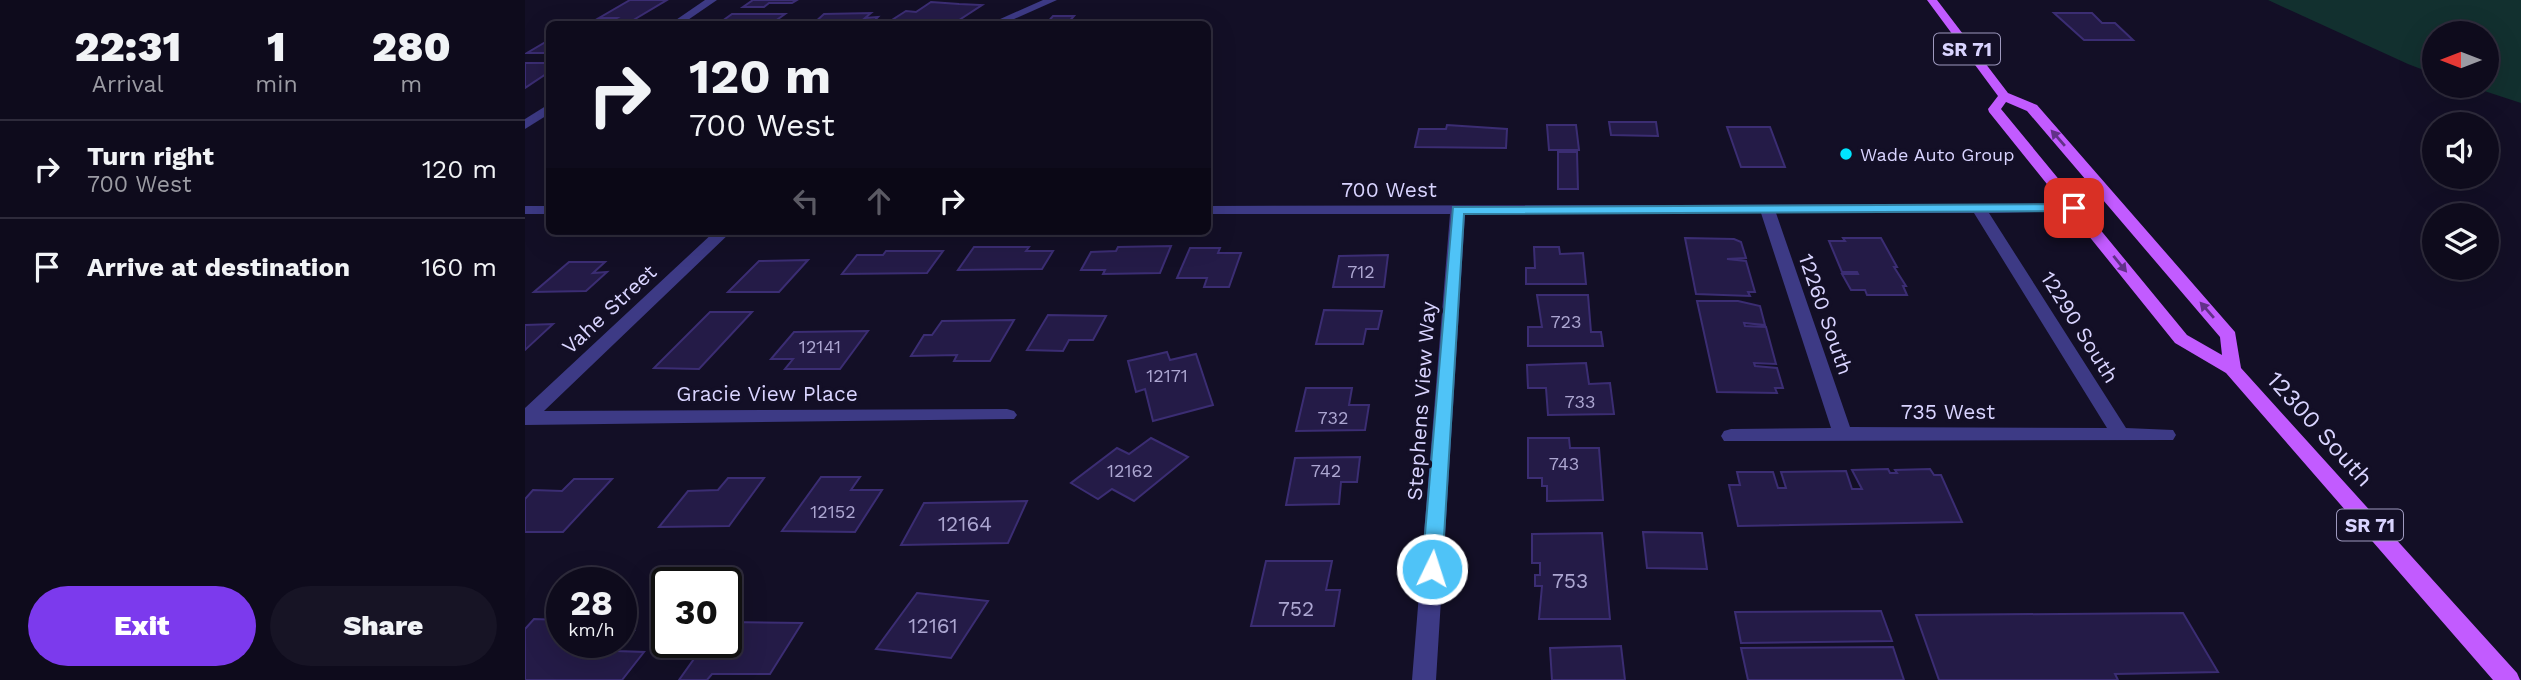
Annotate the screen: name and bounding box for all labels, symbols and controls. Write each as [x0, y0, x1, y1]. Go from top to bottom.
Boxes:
north arrow [2422, 21, 2499, 98]
map controls [2422, 21, 2499, 280]
text: 22:31 [74, 22, 181, 71]
text: 1 [267, 22, 286, 71]
text: 280 [372, 22, 451, 71]
road number: SR 71 [1934, 34, 2000, 64]
text: 120 m [689, 47, 831, 105]
icon: right [574, 49, 665, 140]
text: Arrival [92, 71, 164, 98]
text: min [255, 71, 298, 98]
text: m [400, 71, 422, 98]
text: 700 West [689, 106, 835, 144]
button: sound [2422, 112, 2499, 189]
one-way arrow [2050, 129, 2066, 147]
text: Turn right [87, 141, 214, 171]
place label: Wade Auto Group [1860, 144, 2014, 165]
marker: Wade Auto Group [1838, 146, 1854, 162]
icon: right [28, 150, 66, 188]
text: 120 m [422, 154, 497, 184]
text: 700 West [87, 171, 192, 198]
street label: 700 West [1341, 177, 1437, 202]
pin [2044, 178, 2104, 238]
icon: left [787, 182, 825, 220]
icon: ahead [860, 182, 898, 220]
icon: right [933, 182, 971, 220]
icon: arrive [2055, 189, 2093, 227]
button: layers [2422, 203, 2499, 280]
icon: arrive [28, 248, 66, 286]
street label: 12260 South [1794, 250, 1858, 378]
text: Arrive at destination [87, 252, 350, 282]
text: 160 m [421, 252, 497, 282]
one-way arrow [2112, 254, 2127, 272]
street label: Vahe Street [557, 259, 661, 359]
house number: 712 [1347, 261, 1375, 282]
street label: 12290 South [2036, 267, 2124, 387]
street label: Stephens View Way [1402, 300, 1440, 501]
one-way arrow [2200, 301, 2215, 318]
house number: 723 [1550, 311, 1582, 332]
house number: 12141 [799, 336, 841, 357]
house number: 12171 [1146, 365, 1188, 386]
street label: 12300 South [2261, 366, 2379, 492]
street label: Gracie View Place [676, 381, 858, 406]
house number: 733 [1564, 391, 1596, 412]
street label: 735 West [1901, 399, 1995, 424]
house number: 732 [1317, 407, 1349, 428]
house number: 743 [1549, 453, 1579, 474]
house number: 12162 [1107, 460, 1153, 481]
house number: 742 [1311, 460, 1341, 481]
house number: 12152 [810, 501, 856, 522]
road number: SR 71 [2337, 510, 2403, 540]
house number: 12164 [938, 511, 992, 536]
position arrow [1395, 532, 1469, 606]
speed limit sign: 30 [651, 567, 742, 658]
house number: 753 [1552, 568, 1588, 593]
text: 28 [570, 582, 613, 624]
button: Exit [28, 586, 256, 666]
button: Share [270, 586, 497, 666]
house number: 752 [1278, 596, 1314, 621]
house number: 12161 [908, 613, 958, 638]
text: km/h [568, 619, 615, 640]

